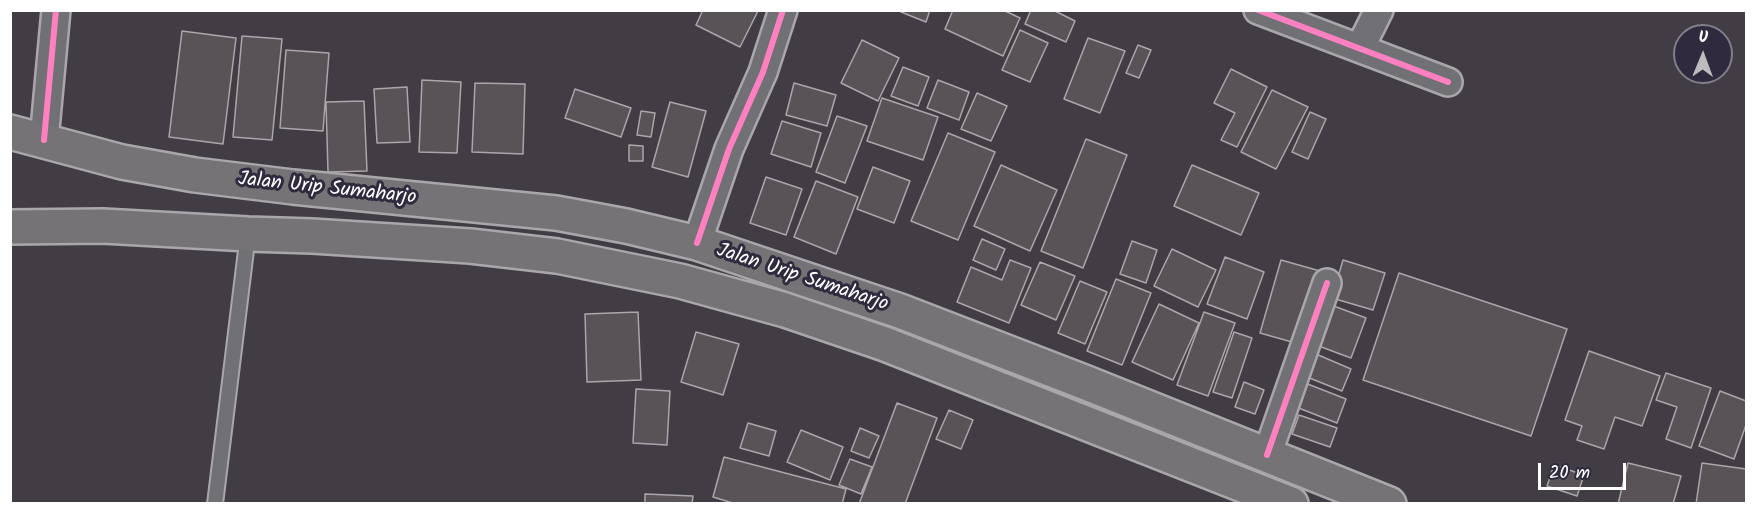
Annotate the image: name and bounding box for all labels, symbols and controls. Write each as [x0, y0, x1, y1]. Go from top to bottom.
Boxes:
north arrow [1673, 24, 1733, 84]
text: U [1698, 25, 1708, 50]
street label: Jalan Urip Sumaharjo [237, 169, 417, 211]
street label: Jalan Urip Sumaharjo [713, 240, 891, 318]
scale bar [1541, 451, 1630, 489]
text: 20 m [1549, 459, 1590, 488]

